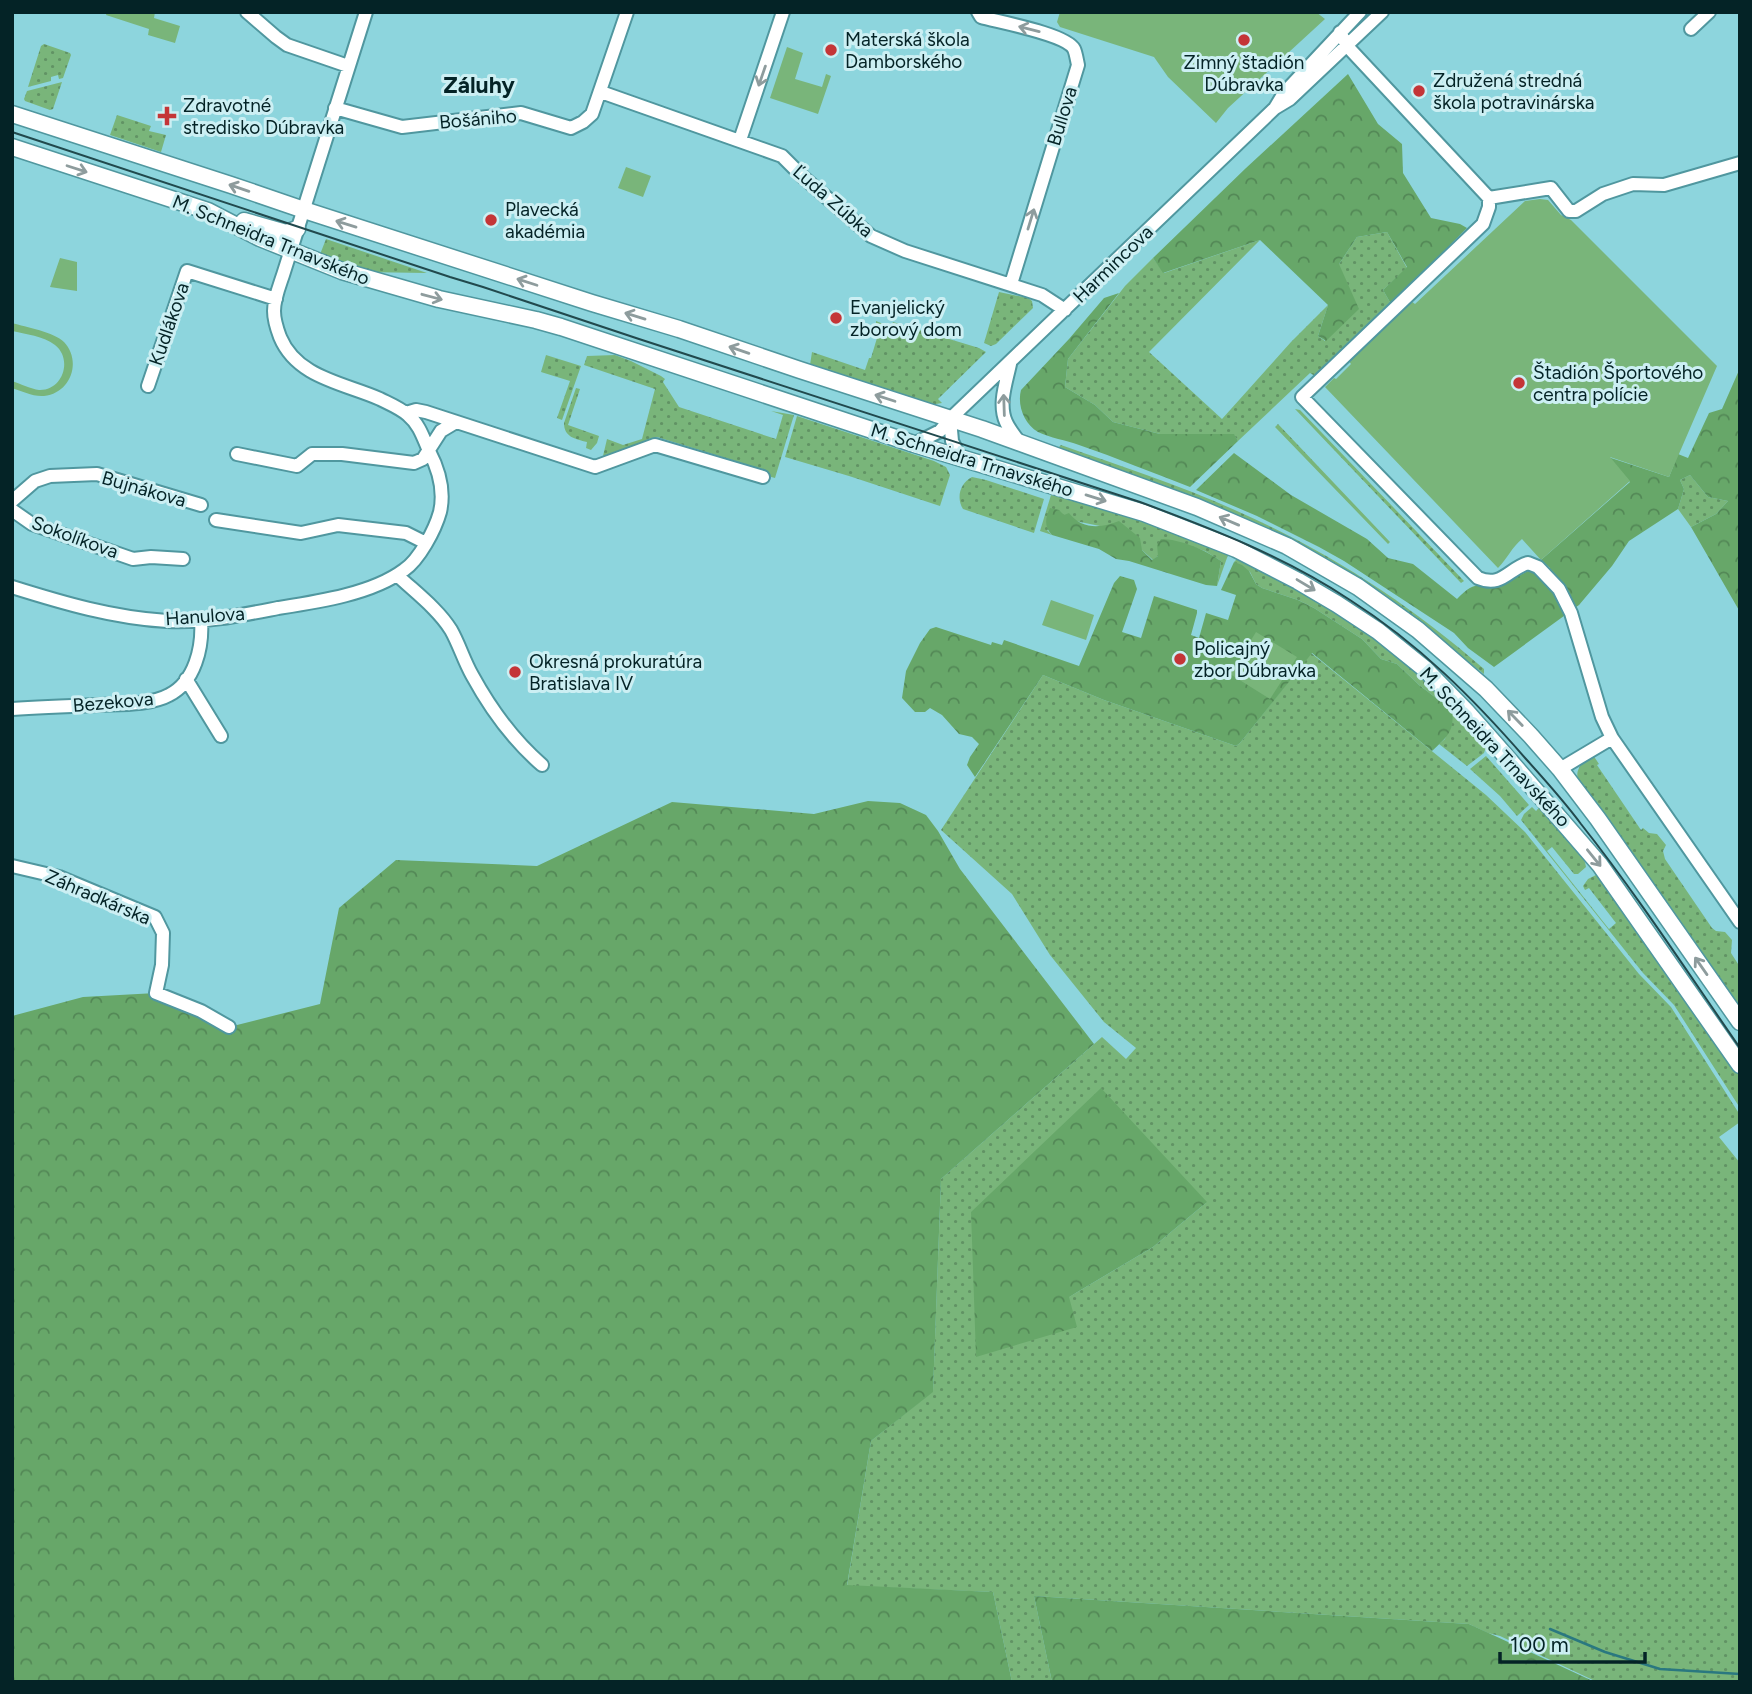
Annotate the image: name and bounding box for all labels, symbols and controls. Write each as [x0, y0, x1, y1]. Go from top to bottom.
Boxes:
one-way arrow [1018, 22, 1040, 35]
place label: Materská škola Damborského [845, 28, 970, 73]
marker: Zimný štadión Dúbravka [1236, 32, 1252, 48]
marker: Materská škola Damborského [823, 42, 839, 58]
place label: Zimný štadión Dúbravka [1184, 51, 1304, 96]
one-way arrow [755, 65, 768, 87]
place label: Združená stredná škola potravinárska [1433, 69, 1594, 114]
district label: Záluhy [443, 71, 515, 99]
marker: Združená stredná škola potravinárska [1411, 83, 1427, 99]
street label: Bullova [1042, 84, 1082, 148]
place label: Zdravotné stredisko Dúbravka [183, 94, 344, 139]
street label: Bošániho [438, 104, 518, 134]
marker: Zdravotné stredisko Dúbravka [157, 106, 177, 126]
street label: Ľuda Zúbka [788, 160, 878, 242]
one-way arrow [66, 163, 88, 176]
one-way arrow [229, 181, 251, 193]
street label: M. Schneidra Trnavského [169, 190, 373, 290]
place label: Plavecká akadémia [505, 198, 585, 243]
one-way arrow [1026, 208, 1039, 230]
marker: Plavecká akadémia [483, 212, 499, 228]
one-way arrow [335, 216, 357, 229]
street label: Harmincova [1068, 220, 1158, 308]
one-way arrow [516, 275, 538, 287]
street label: Kudlákova [144, 279, 194, 369]
one-way arrow [420, 291, 443, 304]
place label: Evanjelický zborový dom [850, 296, 962, 341]
one-way arrow [625, 308, 647, 321]
marker: Evanjelický zborový dom [828, 310, 844, 326]
one-way arrow [729, 343, 751, 355]
place label: Štadión Športového centra polície [1533, 361, 1703, 406]
marker: Štadión Športového centra polície [1511, 375, 1527, 391]
one-way arrow [874, 391, 896, 404]
one-way arrow [997, 394, 1011, 417]
street label: M. Schneidra Trnavského [868, 418, 1076, 502]
street label: Bujnákova [99, 466, 189, 512]
one-way arrow [1085, 492, 1107, 505]
street label: Sokolíkova [29, 511, 121, 563]
one-way arrow [1219, 513, 1240, 526]
one-way arrow [1295, 578, 1315, 592]
street label: Hanulova [165, 602, 245, 630]
place label: Policajný zbor Dúbravka [1194, 637, 1316, 682]
place label: Okresná prokuratúra Bratislava IV [529, 650, 702, 695]
marker: Policajný zbor Dúbravka [1172, 651, 1188, 667]
street label: M. Schneidra Trnavského [1415, 662, 1575, 832]
marker: Okresná prokuratúra Bratislava IV [507, 664, 523, 680]
street label: Bezekova [72, 687, 154, 717]
one-way arrow [1506, 710, 1523, 727]
one-way arrow [1586, 848, 1602, 866]
street label: Záhradkárska [42, 864, 154, 930]
one-way arrow [1694, 957, 1708, 976]
scale bar [1500, 1620, 1645, 1664]
text: 100 m [1510, 1632, 1569, 1657]

